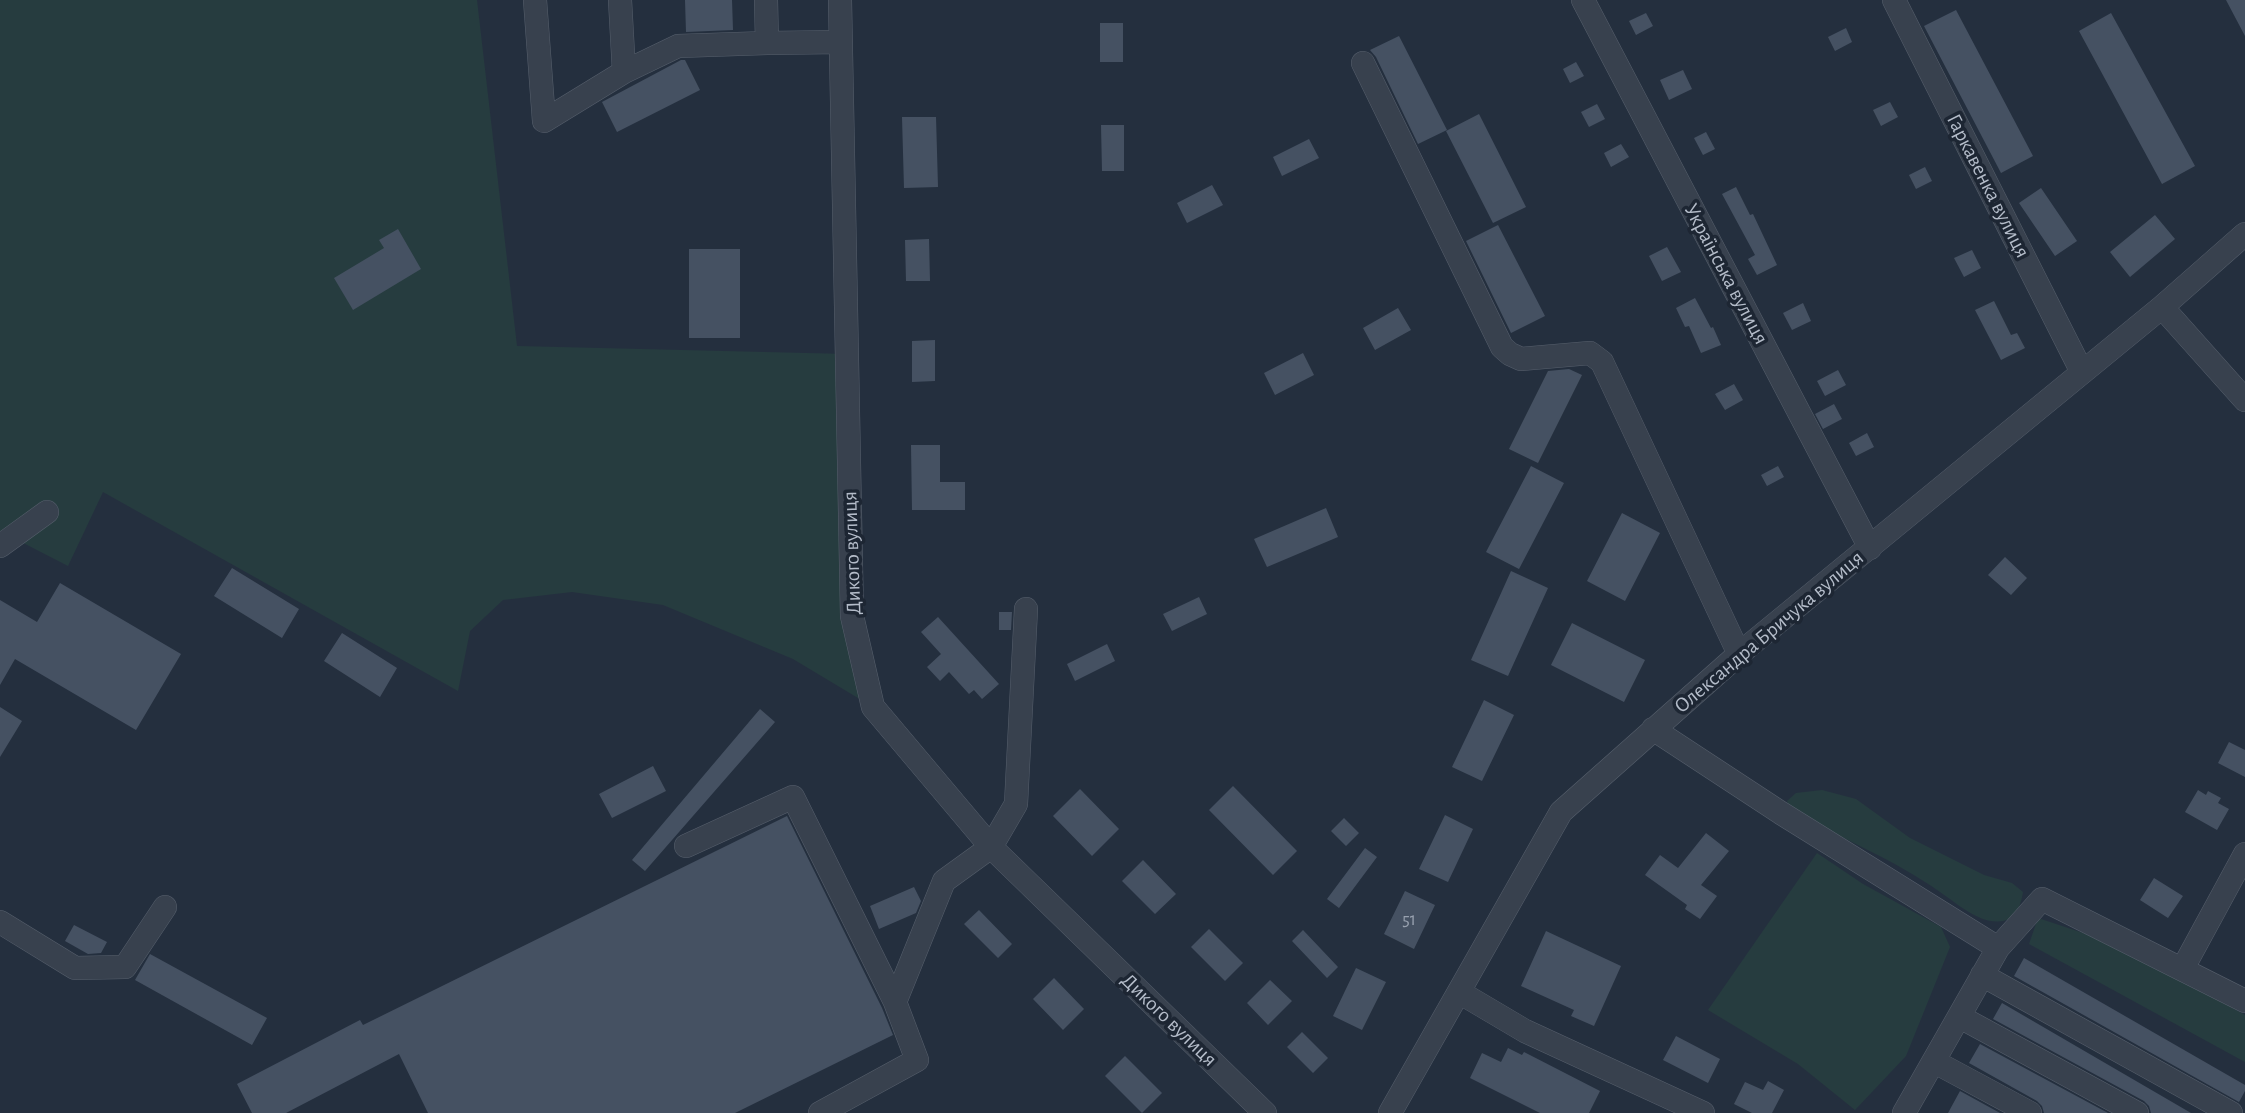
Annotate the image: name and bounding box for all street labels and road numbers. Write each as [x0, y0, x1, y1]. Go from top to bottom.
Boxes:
street label: Гаркавенка вулиця [1941, 110, 2035, 262]
street label: Українська вулиця [1678, 199, 1774, 349]
street label: Дикого вулиця [837, 491, 867, 615]
street label: Олександра Бричука вулиця [1669, 545, 1869, 719]
street label: Дикого вулиця [1116, 968, 1222, 1072]

